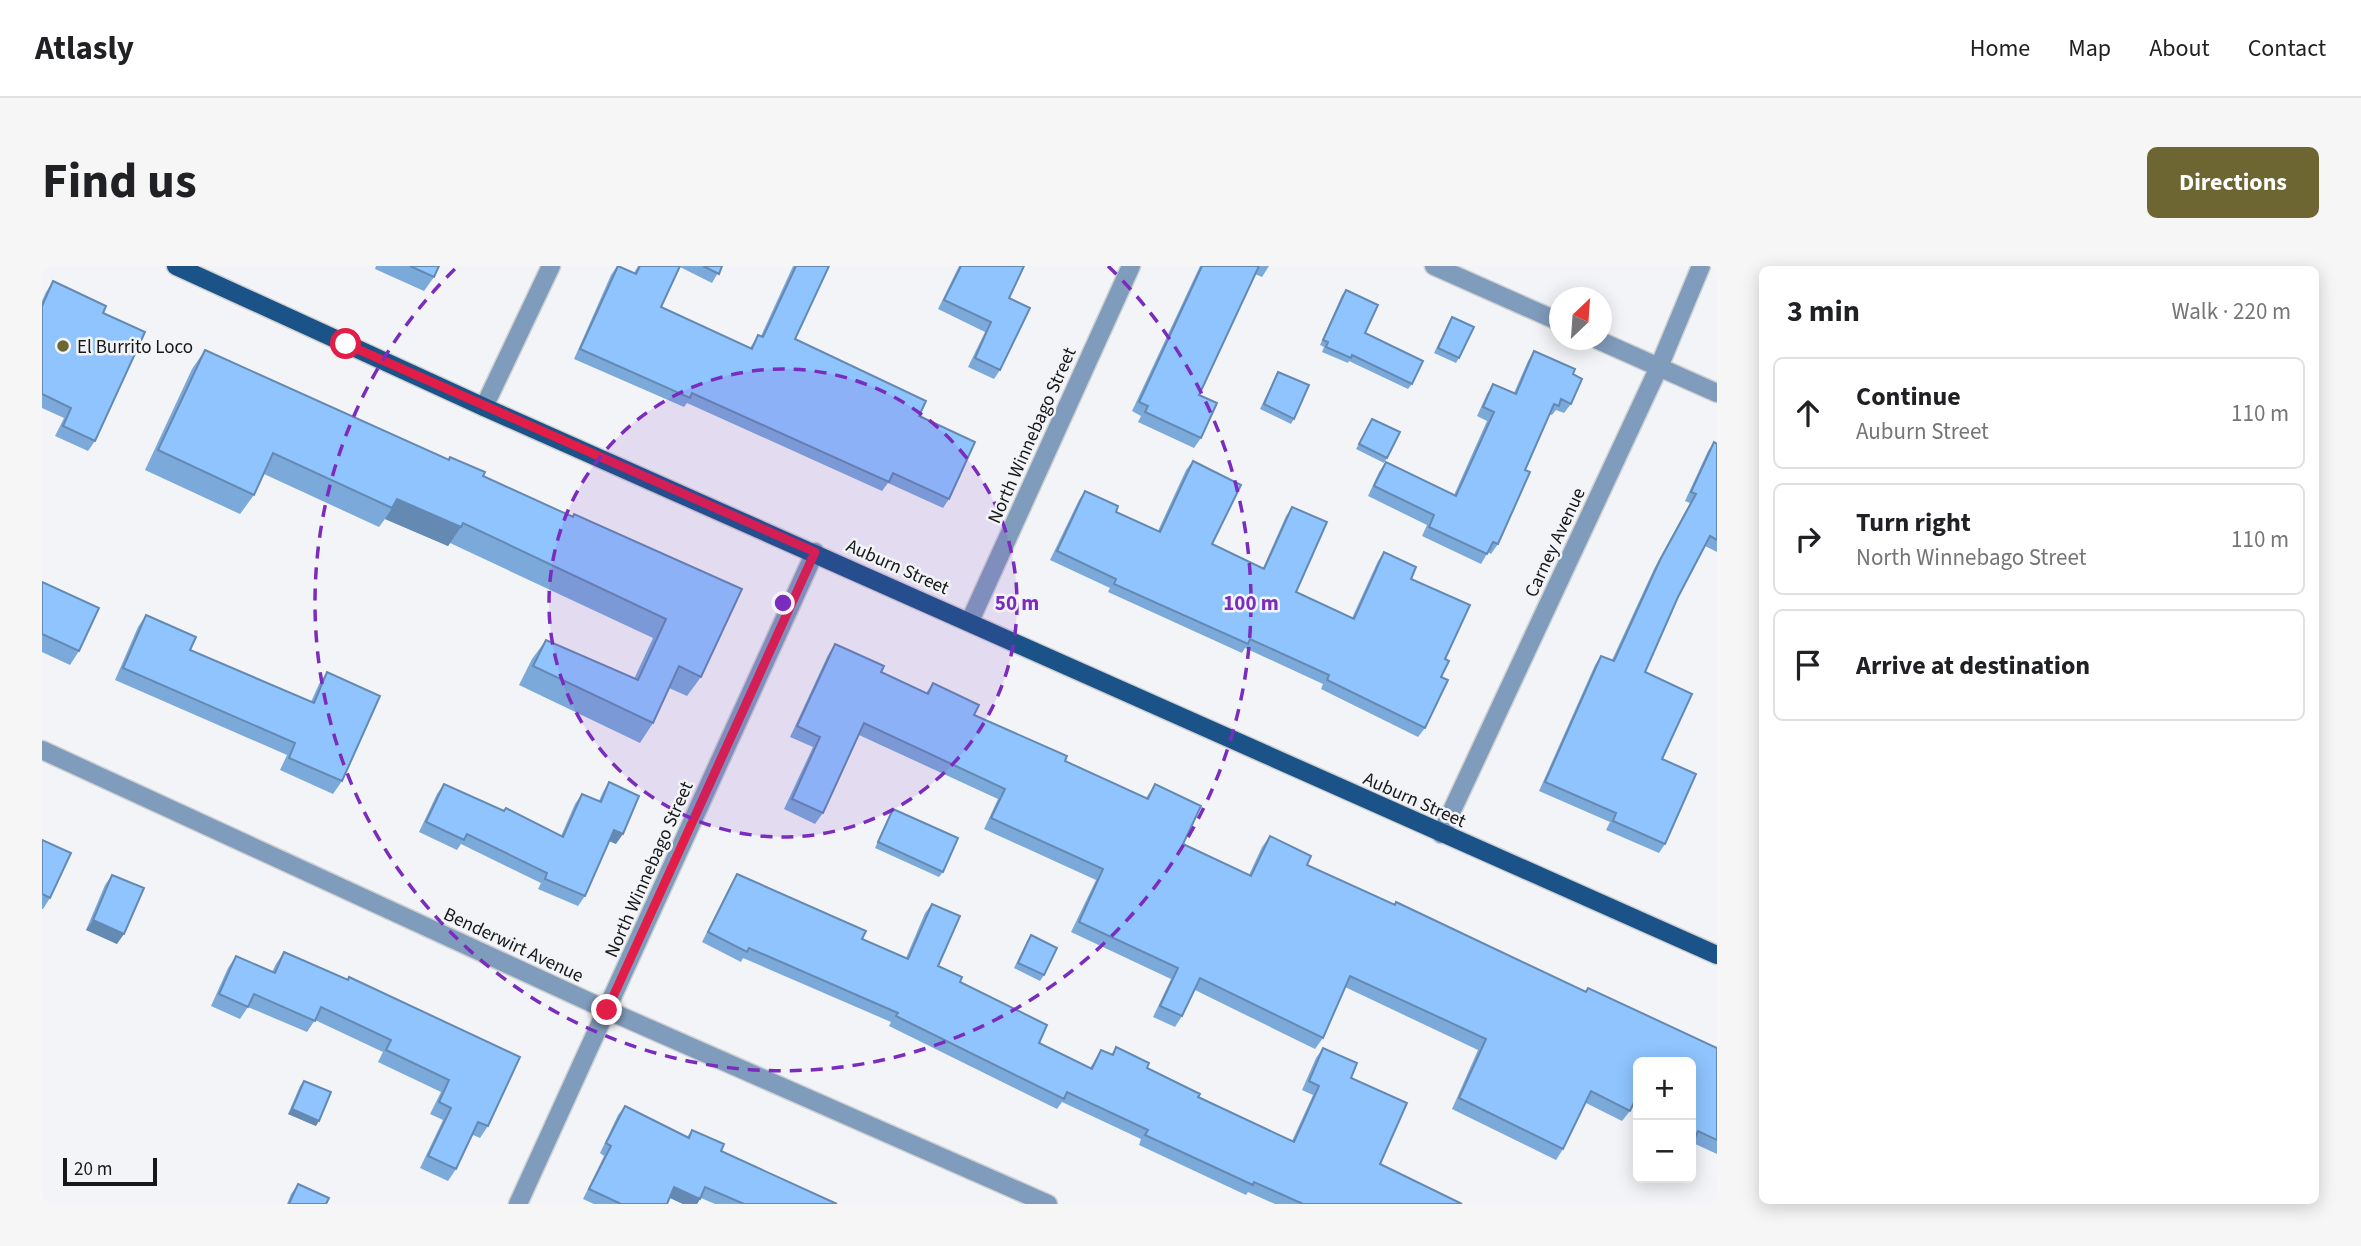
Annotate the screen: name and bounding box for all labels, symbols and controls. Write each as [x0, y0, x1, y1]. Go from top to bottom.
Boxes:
text: Atlasly [35, 25, 134, 72]
text: Home [1970, 31, 2030, 66]
text: Map [2068, 31, 2111, 66]
text: About [2149, 31, 2210, 66]
text: Contact [2248, 31, 2326, 66]
text: Find us [42, 147, 197, 217]
button: Directions [2147, 147, 2319, 218]
north arrow [1549, 287, 1612, 350]
text: 3 min [1787, 290, 1860, 333]
text: Walk · 220 m [2172, 295, 2291, 328]
route start [330, 328, 361, 359]
place label: El Burrito Loco [77, 334, 193, 361]
marker: El Burrito Loco [55, 338, 71, 354]
street label: North Winnebago Street [981, 343, 1084, 528]
text: Continue [1856, 378, 1961, 415]
icon: ahead [1789, 394, 1827, 432]
text: 110 m [2231, 397, 2289, 430]
text: Auburn Street [1856, 415, 1989, 448]
street label: Carney Avenue [1518, 483, 1593, 602]
text: Turn right [1856, 504, 1971, 541]
icon: right [1789, 520, 1827, 558]
text: 110 m [2231, 523, 2289, 556]
street label: Auburn Street [842, 533, 954, 602]
text: North Winnebago Street [1856, 541, 2086, 574]
text: 50 m [995, 588, 1039, 618]
text: 100 m [1223, 588, 1279, 618]
centre of rings [771, 591, 795, 615]
icon: arrive [1789, 646, 1827, 684]
text: Arrive at destination [1856, 647, 2090, 684]
street label: Auburn Street [1359, 766, 1471, 835]
street label: North Winnebago Street [598, 777, 701, 962]
street label: Benderwirt Avenue [439, 901, 588, 990]
route end [591, 994, 622, 1025]
map controls [1633, 1057, 1696, 1183]
button: + [1633, 1057, 1696, 1120]
button: − [1633, 1120, 1696, 1183]
scale bar [63, 1155, 158, 1187]
text: 20 m [74, 1156, 112, 1183]

